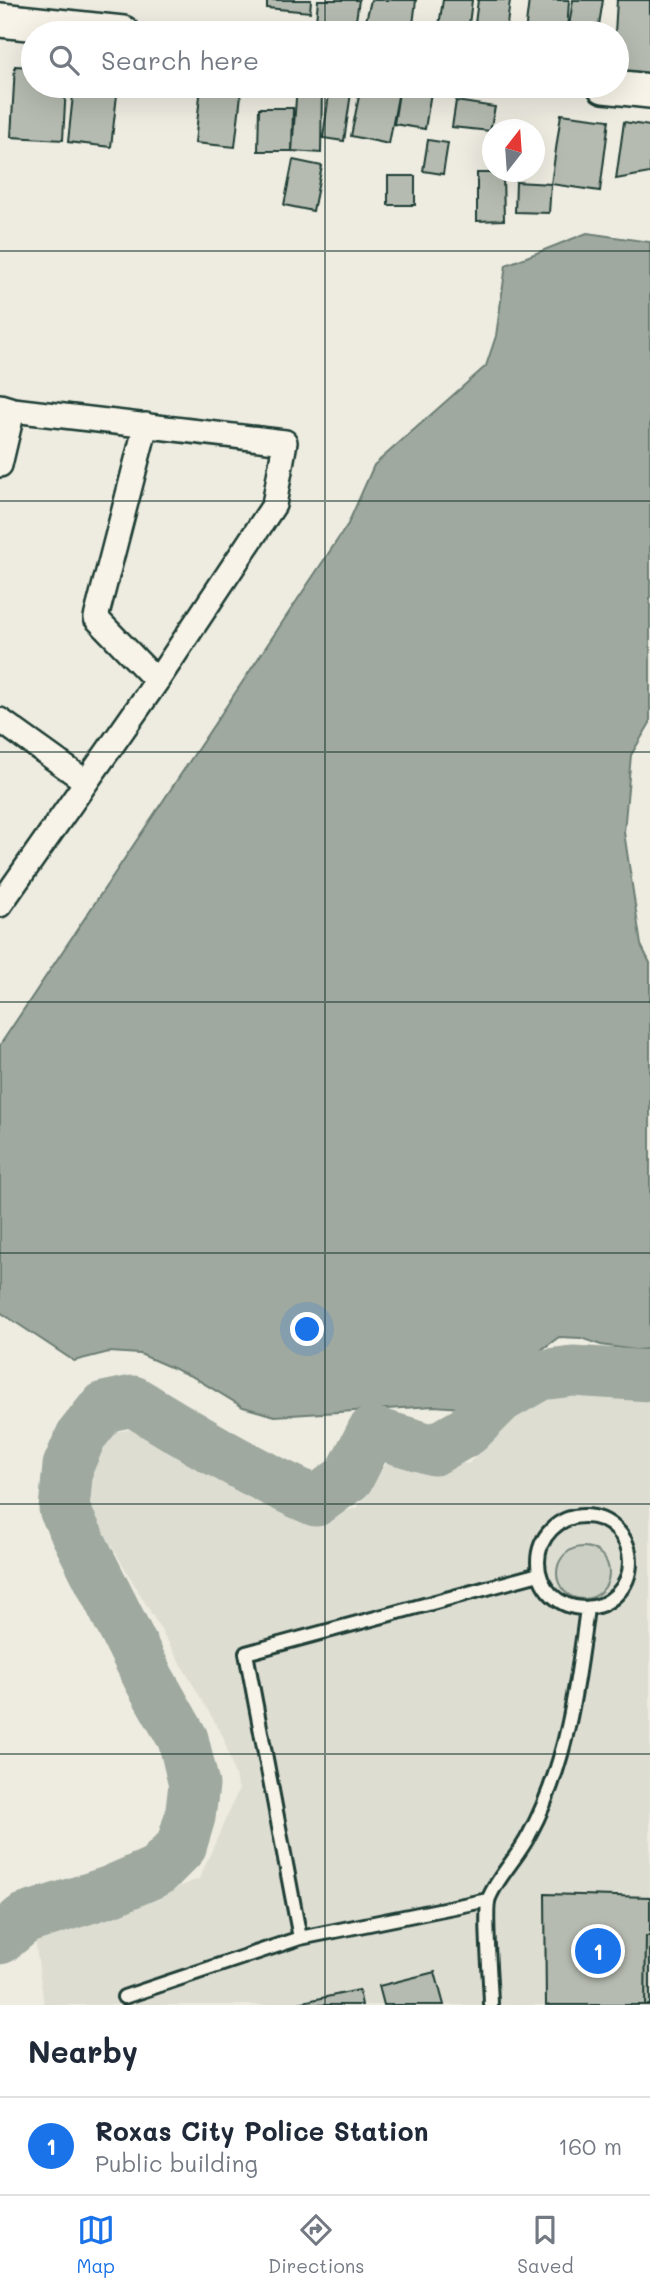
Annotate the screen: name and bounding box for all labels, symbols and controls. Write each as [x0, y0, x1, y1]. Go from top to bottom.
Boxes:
search box [21, 21, 629, 98]
icon: search [45, 41, 83, 79]
text: Search here [101, 43, 259, 77]
north arrow [482, 119, 545, 182]
your location [290, 1312, 324, 1346]
pin: 1 [575, 1925, 621, 1977]
text: Nearby [28, 2031, 138, 2071]
text: Roxas City Police Station [95, 2114, 429, 2148]
text: 1 [46, 2131, 56, 2161]
text: 160 m [558, 2131, 622, 2161]
text: Public building [95, 2148, 258, 2178]
tab: Map [76, 2211, 115, 2278]
tab: Directions [268, 2211, 364, 2278]
tab: Saved [517, 2211, 574, 2278]

